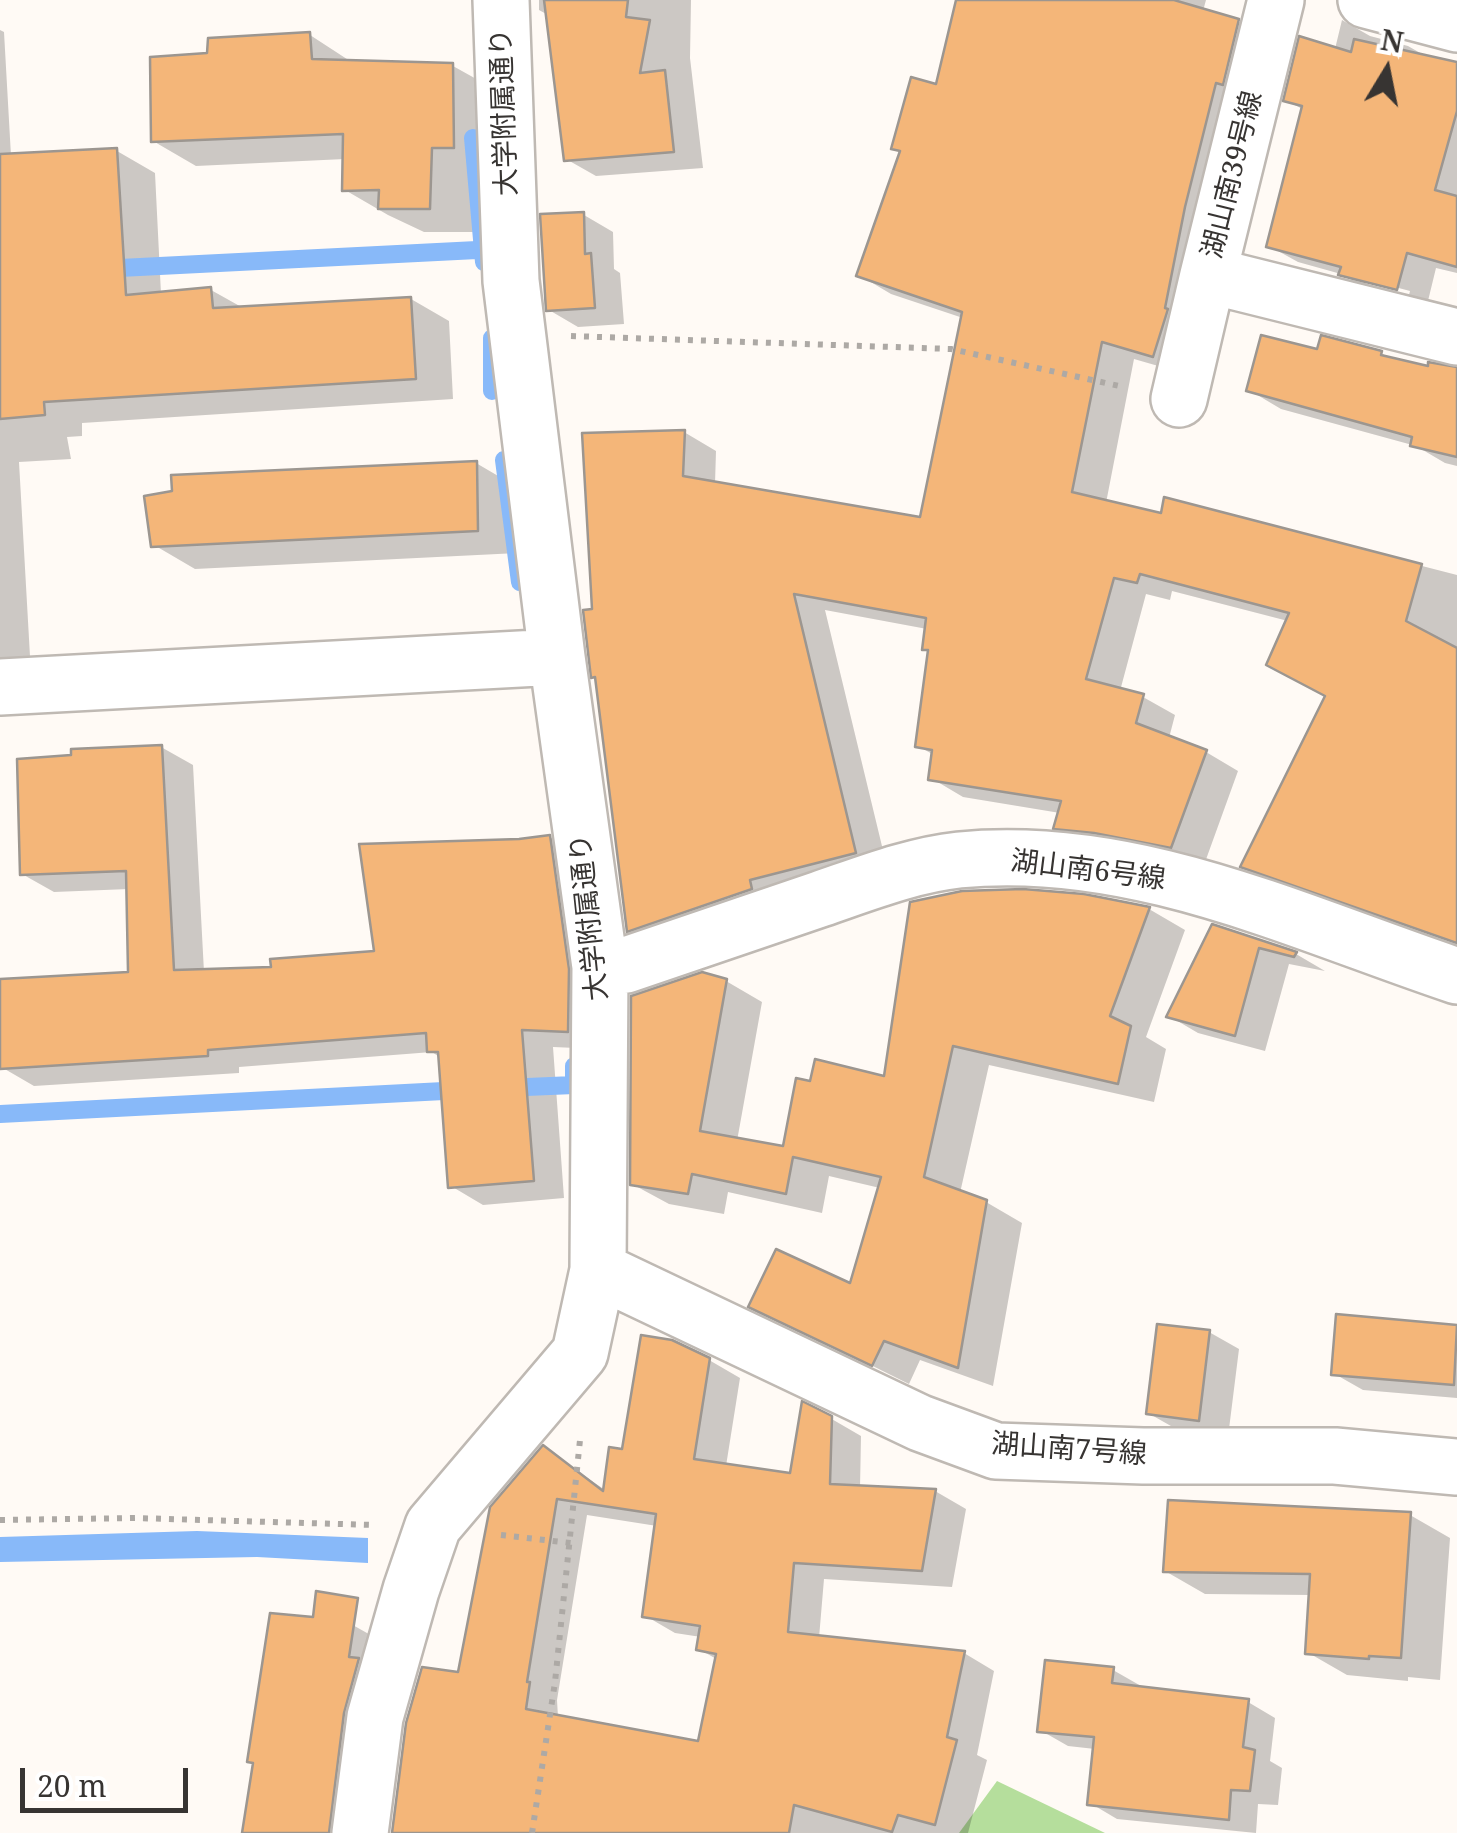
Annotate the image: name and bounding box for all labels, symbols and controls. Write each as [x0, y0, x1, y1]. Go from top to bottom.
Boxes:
north arrow [1337, 20, 1437, 120]
text: N [1378, 20, 1406, 61]
street label: 大学附属通り [485, 27, 525, 197]
street label: 湖山南39号線 [1196, 88, 1270, 262]
street label: 大学附属通り [565, 832, 615, 1002]
street label: 湖山南6号線 [1009, 845, 1167, 897]
street label: 湖山南7号線 [990, 1428, 1148, 1472]
scale bar [25, 1748, 192, 1810]
text: 20 m [37, 1765, 107, 1806]

